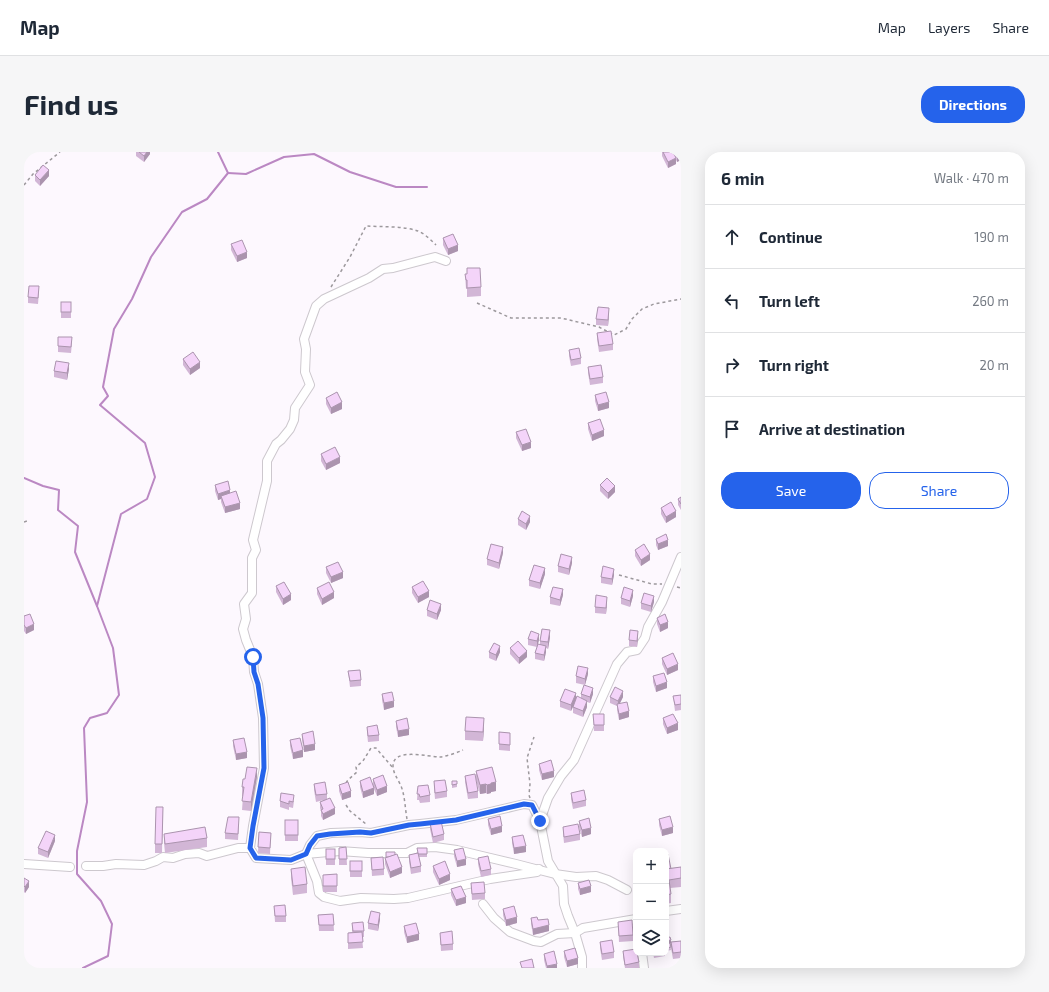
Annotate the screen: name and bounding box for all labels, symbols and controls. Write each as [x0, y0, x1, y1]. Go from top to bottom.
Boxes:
text: Map [20, 16, 60, 39]
text: Map [878, 19, 906, 36]
text: Layers [928, 19, 970, 36]
text: Share [992, 19, 1029, 36]
button: Directions [921, 86, 1025, 123]
text: Find us [24, 87, 118, 121]
text: 6 min [721, 168, 765, 188]
text: Walk · 470 m [934, 170, 1009, 186]
icon: ahead [721, 226, 743, 248]
text: Continue [759, 228, 822, 246]
text: 190 m [974, 229, 1009, 245]
icon: left [721, 290, 743, 312]
text: Turn left [759, 292, 820, 310]
text: 260 m [972, 293, 1009, 309]
icon: right [721, 354, 743, 376]
text: Turn right [759, 356, 829, 374]
text: 20 m [980, 357, 1009, 373]
icon: arrive [721, 418, 743, 440]
text: Arrive at destination [759, 420, 905, 438]
button: Save [721, 472, 861, 509]
button: Share [869, 472, 1009, 509]
route start [244, 648, 262, 666]
route end [531, 812, 549, 830]
map controls [633, 848, 669, 956]
button: + [633, 848, 669, 884]
button: − [633, 884, 669, 920]
button: layers [633, 920, 669, 956]

